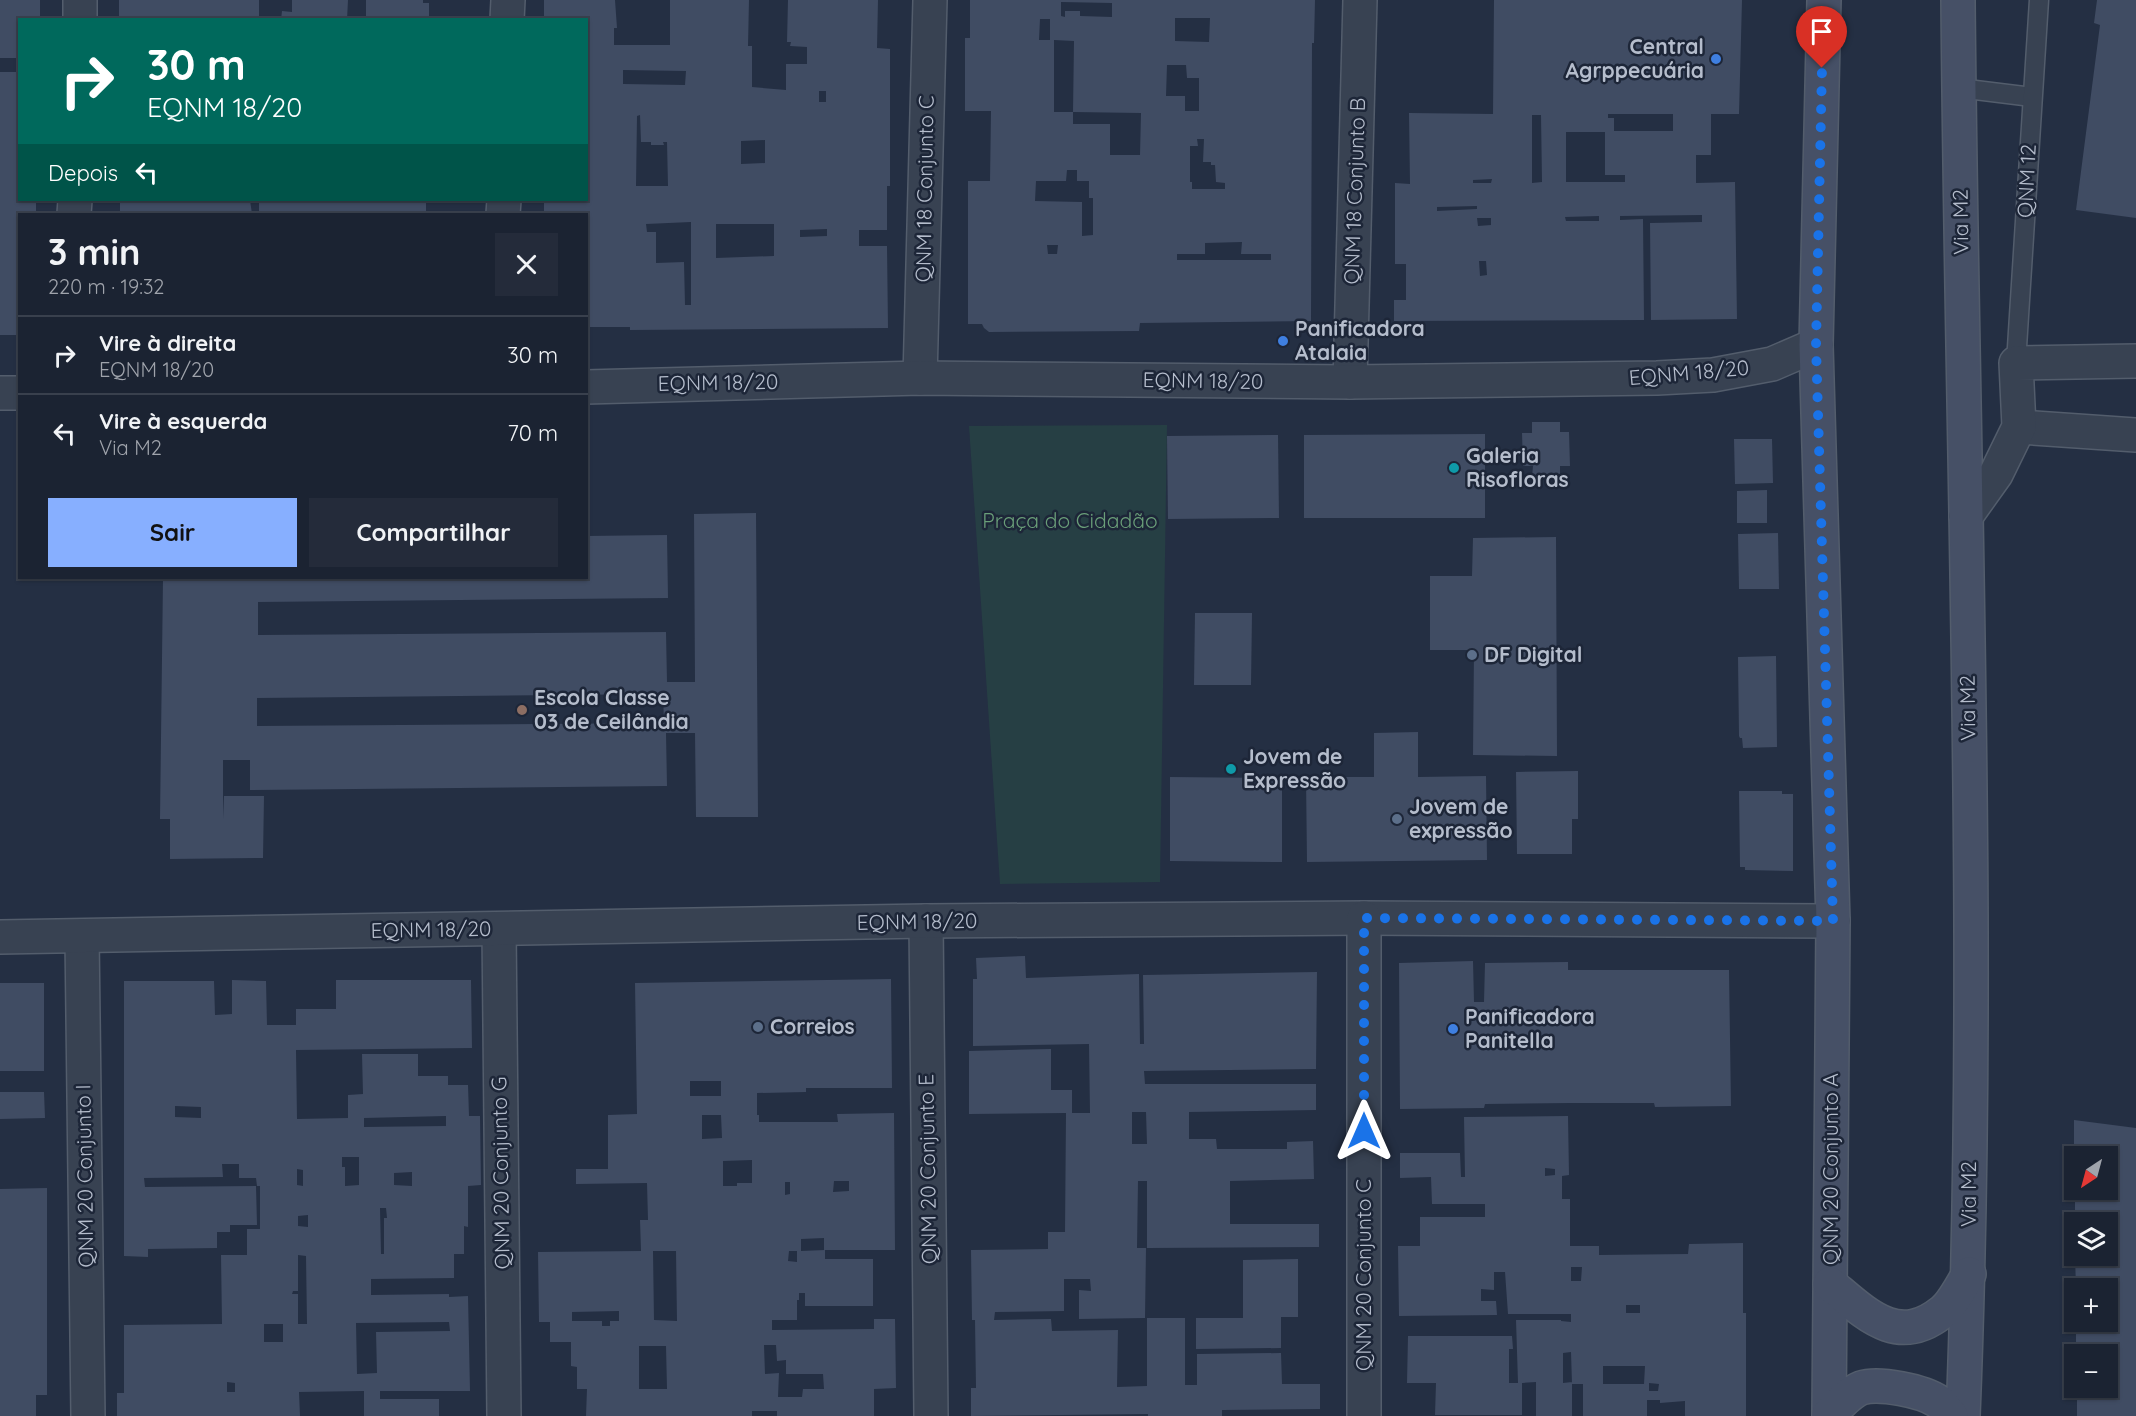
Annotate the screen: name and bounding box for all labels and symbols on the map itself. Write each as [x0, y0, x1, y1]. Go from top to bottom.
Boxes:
pin [1796, 6, 1847, 68]
place label: Central Agrppecuária [1566, 33, 1704, 83]
marker: Central Agrppecuária [1709, 52, 1723, 66]
street label: QNM 18 Conjunto C [909, 95, 939, 283]
street label: QNM 18 Conjunto B [1338, 97, 1370, 285]
street label: QNM 12 [2011, 143, 2041, 219]
street label: Via M2 [1946, 189, 1974, 255]
place label: Panificadora Atalaia [1295, 315, 1425, 365]
marker: Panificadora Atalaia [1276, 334, 1290, 348]
street label: EQNM 18/20 [1628, 354, 1750, 390]
street label: EQNM 18/20 [1142, 366, 1264, 394]
street label: EQNM 18/20 [657, 368, 779, 396]
place label: Galeria Risofloras [1466, 442, 1569, 492]
marker: Galeria Risofloras [1447, 461, 1461, 475]
park label: Praça do Cidadão [982, 507, 1158, 533]
place label: DF Digital [1484, 641, 1582, 667]
marker: DF Digital [1465, 648, 1479, 662]
street label: Via M2 [1953, 675, 1981, 741]
place label: Escola Classe 03 de Ceilândia [534, 684, 689, 734]
marker: Escola Classe 03 de Ceilândia [515, 703, 529, 717]
place label: Jovem de Expressão [1243, 743, 1346, 793]
marker: Jovem de Expressão [1224, 762, 1238, 776]
place label: Jovem de expressão [1409, 793, 1513, 843]
marker: Jovem de expressão [1390, 812, 1404, 826]
street label: EQNM 18/20 [856, 907, 978, 935]
street label: EQNM 18/20 [370, 915, 492, 943]
place label: Panificadora Panitella [1465, 1003, 1595, 1053]
place label: Correios [770, 1013, 855, 1039]
marker: Correios [751, 1020, 765, 1034]
marker: Panificadora Panitella [1446, 1022, 1460, 1036]
street label: QNM 20 Conjunto A [1817, 1073, 1843, 1265]
street label: QNM 20 Conjunto E [912, 1074, 942, 1264]
street label: QNM 20 Conjunto G [485, 1076, 515, 1270]
street label: QNM 20 Conjunto I [69, 1084, 99, 1268]
position arrow [1332, 1099, 1396, 1163]
north arrow [2064, 1146, 2118, 1200]
street label: Via M2 [1955, 1161, 1981, 1227]
street label: QNM 20 Conjunto C [1350, 1179, 1376, 1371]

